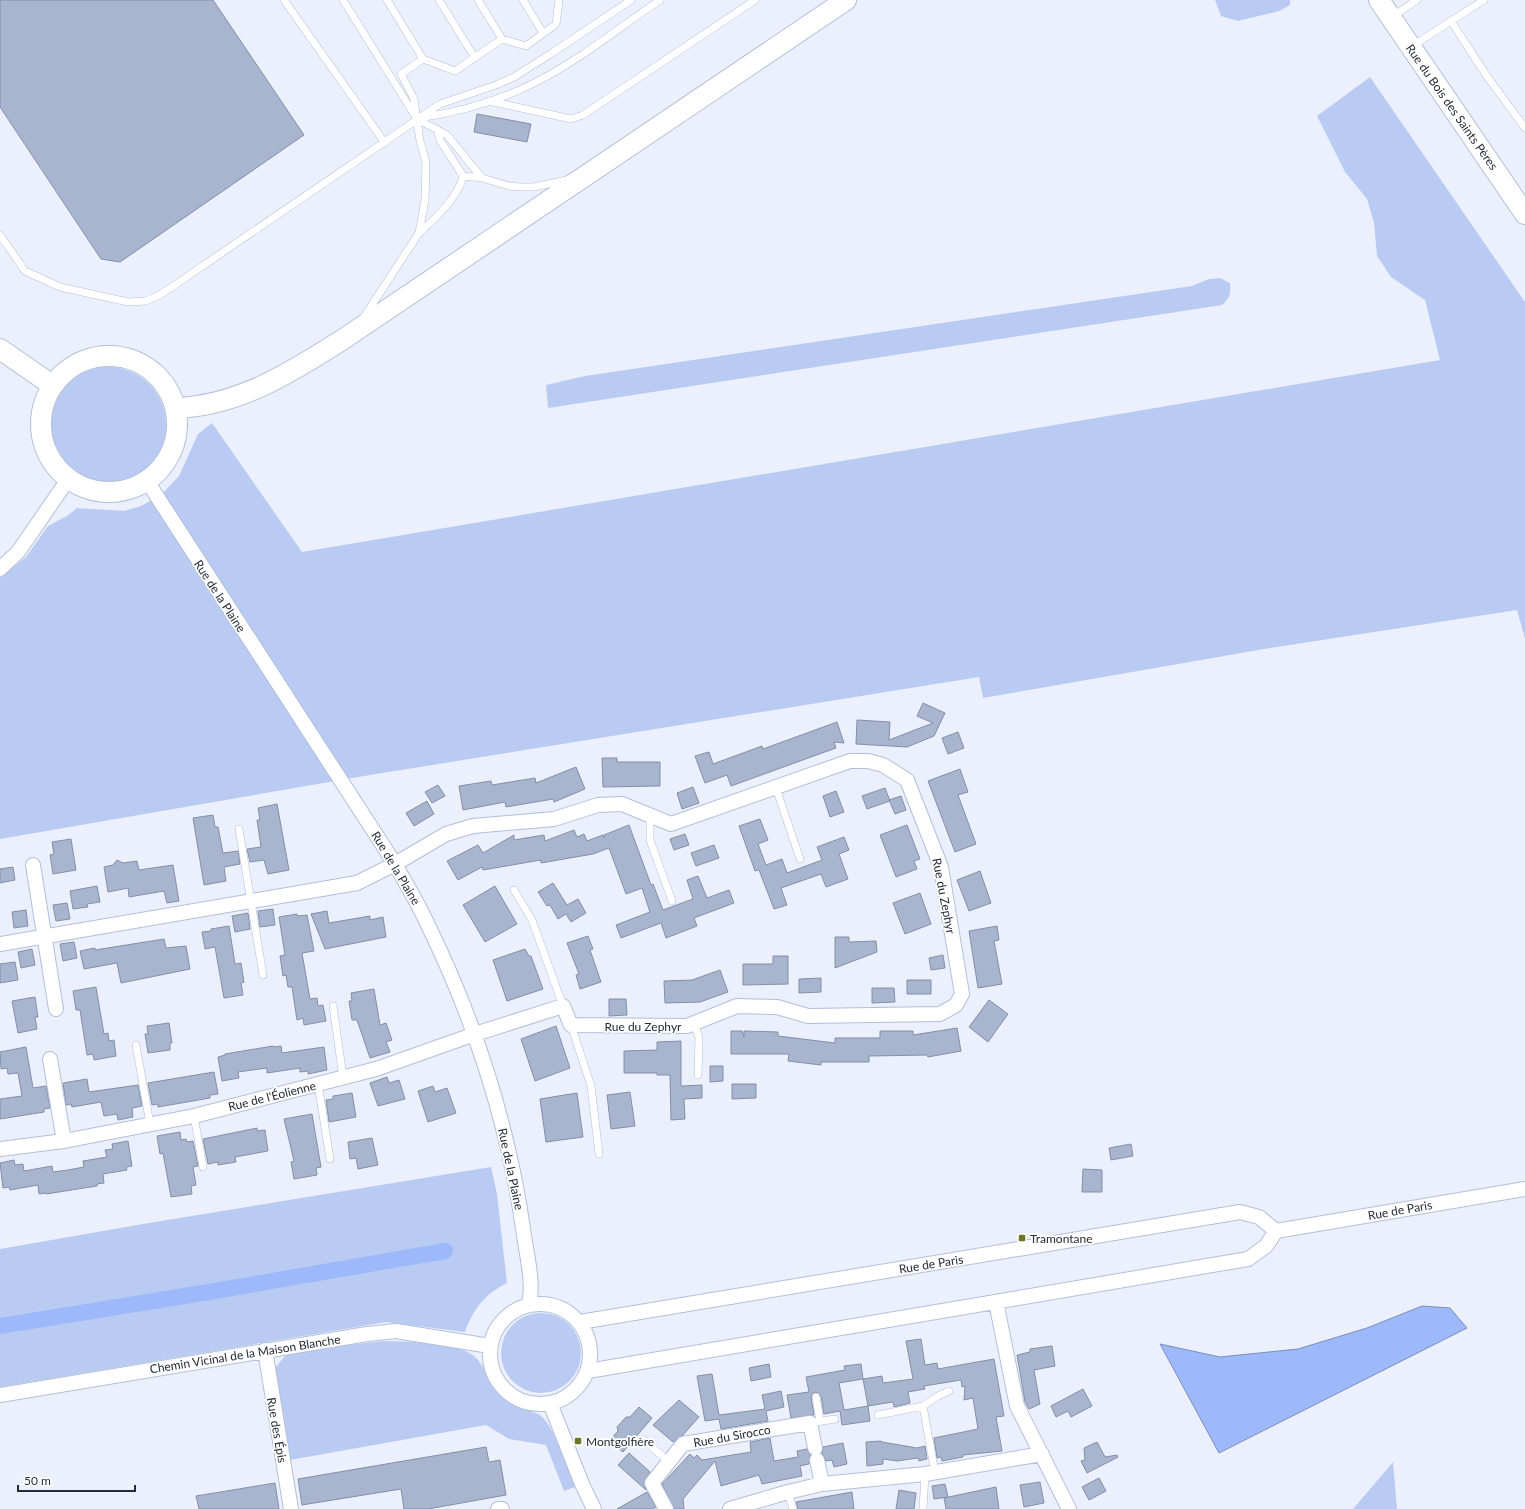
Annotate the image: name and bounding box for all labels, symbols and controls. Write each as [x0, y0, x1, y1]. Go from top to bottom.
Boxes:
street label: Rue du Bois des Saints Pères [1403, 41, 1501, 173]
street label: Rue de la Plaine [191, 557, 249, 635]
street label: Rue de la Plaine [368, 828, 424, 908]
street label: Rue du Zephyr [929, 857, 959, 936]
street label: Rue du Zephyr [605, 1019, 682, 1034]
street label: Rue de l'Éolienne [227, 1078, 317, 1114]
street label: Rue de la Plaine [495, 1127, 527, 1211]
street label: Rue de Paris [1367, 1197, 1433, 1223]
place label: Tramontane [1030, 1231, 1093, 1246]
marker: Tramontane [1017, 1233, 1027, 1243]
street label: Rue de Paris [898, 1252, 964, 1276]
street label: Chemin Vicinal de la Maison Blanche [149, 1332, 341, 1376]
street label: Rue des Épis [264, 1396, 290, 1464]
street label: Rue du Sirocco [692, 1422, 772, 1450]
place label: Montgolfière [586, 1434, 654, 1449]
marker: Montgolfière [573, 1436, 583, 1446]
scale bar [18, 1467, 135, 1493]
text: 50 m [24, 1473, 51, 1488]

